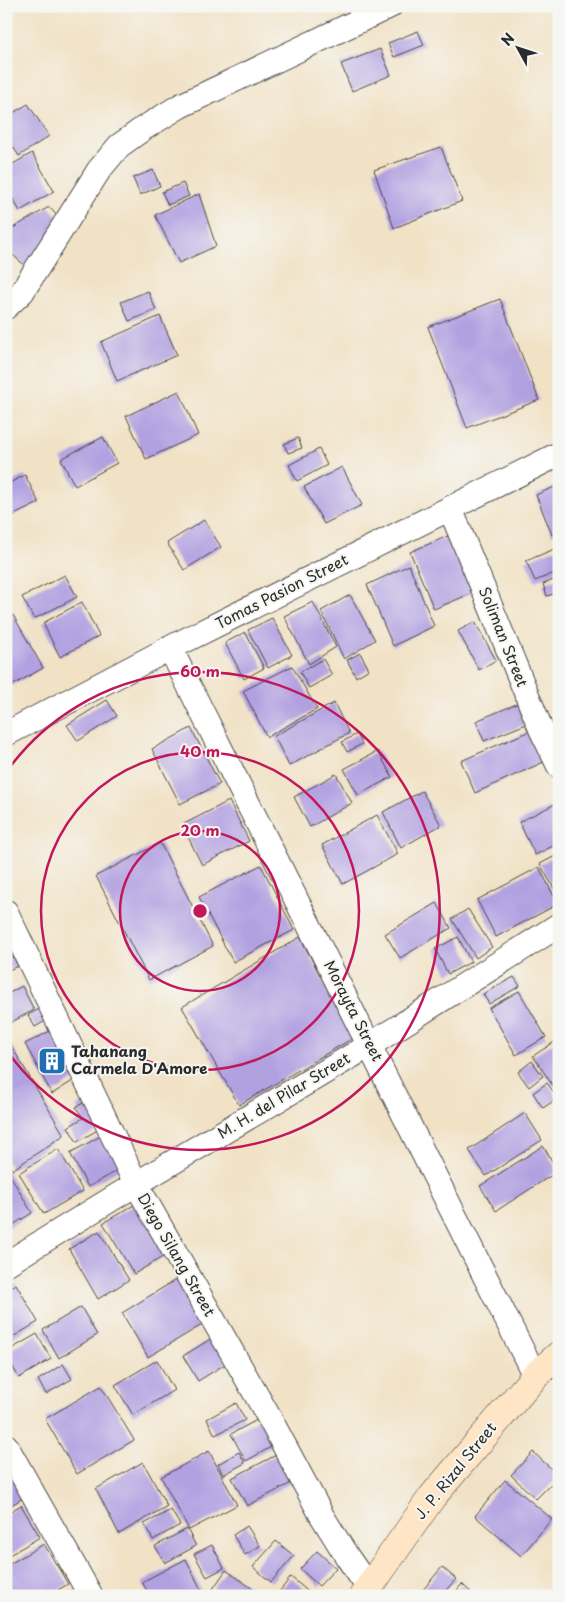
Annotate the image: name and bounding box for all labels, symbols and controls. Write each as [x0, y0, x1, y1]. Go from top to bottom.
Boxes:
north arrow [492, 22, 542, 72]
text: N [496, 28, 519, 50]
street label: Tomas Pasion Street [211, 547, 352, 634]
street label: Soliman Street [474, 583, 535, 690]
text: 60 m [180, 659, 220, 682]
text: 40 m [180, 739, 220, 762]
text: 20 m [181, 818, 219, 841]
centre of rings [191, 902, 209, 920]
street label: Morayta Street [319, 956, 390, 1065]
place label: Tahanang Carmela D'Amore [71, 1039, 208, 1079]
building icon: Tahanang Carmela D'Amore [37, 1046, 67, 1076]
street label: M. H. del Pilar Street [213, 1046, 354, 1144]
street label: Diego Silang Street [133, 1188, 222, 1320]
street label: J. P. Rizal Street [408, 1416, 501, 1524]

